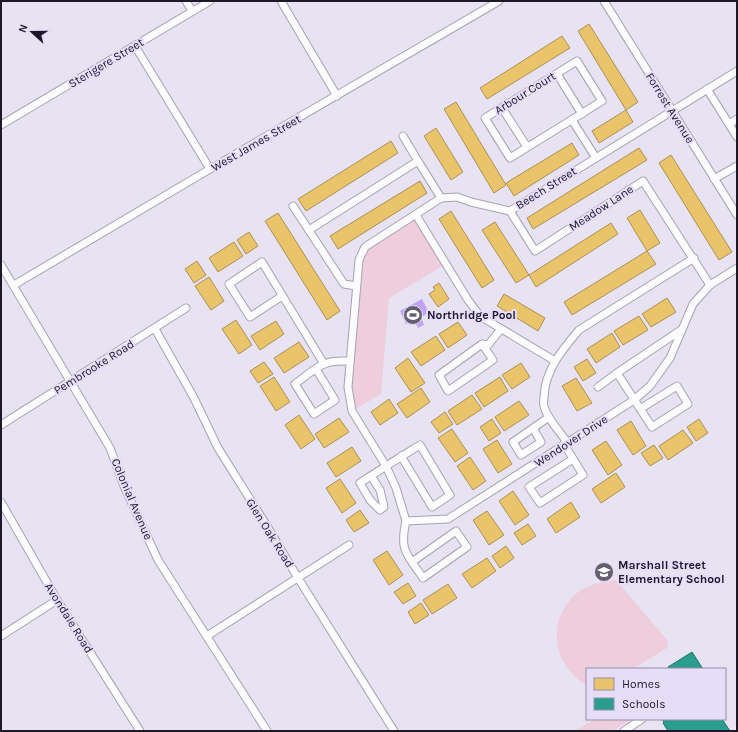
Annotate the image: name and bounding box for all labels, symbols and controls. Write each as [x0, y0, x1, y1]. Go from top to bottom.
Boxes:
north arrow [12, 12, 52, 52]
text: N [16, 23, 31, 35]
street label: Sterigere Street [66, 35, 146, 91]
street label: Arbour Court [492, 68, 559, 117]
street label: Forrest Avenue [643, 70, 697, 146]
street label: West James Street [209, 111, 304, 174]
street label: Beech Street [513, 164, 579, 212]
street label: Meadow Lane [566, 182, 636, 234]
sports icon: Northridge Pool [402, 304, 424, 326]
place label: Northridge Pool [427, 308, 516, 322]
street label: Pembrooke Road [51, 337, 137, 397]
street label: Wendover Drive [532, 412, 610, 470]
street label: Colonial Avenue [109, 456, 155, 542]
street label: Glen Oak Road [243, 496, 297, 570]
place label: Marshall Street Elementary School [618, 558, 725, 586]
school or university icon: Marshall Street Elementary School [593, 561, 615, 583]
street label: Avondale Road [42, 580, 96, 656]
legend [586, 668, 726, 720]
text: Homes [622, 677, 660, 691]
text: Schools [622, 697, 665, 711]

